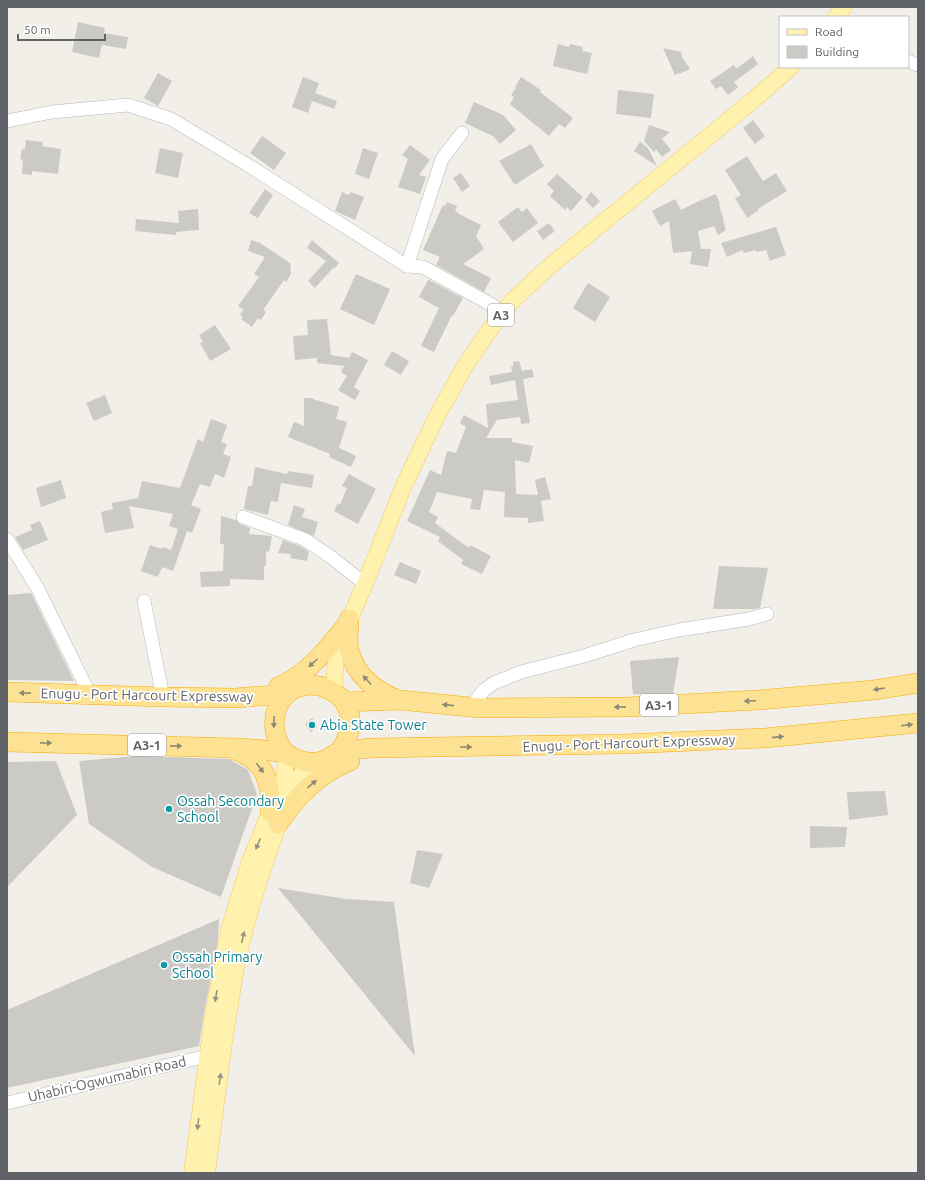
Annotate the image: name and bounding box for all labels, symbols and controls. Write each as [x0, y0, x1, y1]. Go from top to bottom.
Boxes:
scale bar [18, 16, 105, 42]
legend [779, 16, 909, 68]
text: 50 m [24, 23, 51, 36]
text: Road [815, 25, 843, 38]
text: Building [815, 45, 859, 58]
road number: A3 [488, 304, 514, 326]
one-way arrow [308, 658, 318, 667]
one-way arrow [362, 675, 372, 685]
street label: Enugu - Port Harcourt Expressway [40, 685, 254, 705]
one-way arrow [873, 686, 886, 692]
one-way arrow [18, 690, 31, 696]
road number: A3-1 [640, 694, 678, 716]
one-way arrow [744, 697, 756, 704]
one-way arrow [442, 702, 454, 708]
one-way arrow [613, 704, 626, 710]
one-way arrow [271, 716, 278, 728]
place label: Abia State Tower [320, 717, 427, 733]
marker: Abia State Tower [307, 720, 317, 730]
one-way arrow [901, 721, 913, 728]
street label: Enugu - Port Harcourt Expressway [522, 731, 736, 755]
road number: A3-1 [128, 734, 166, 756]
one-way arrow [772, 734, 784, 741]
one-way arrow [40, 739, 52, 746]
one-way arrow [170, 742, 182, 749]
one-way arrow [460, 744, 473, 750]
one-way arrow [256, 763, 264, 773]
one-way arrow [307, 779, 318, 788]
place label: Ossah Secondary School [177, 793, 284, 825]
marker: Ossah Secondary School [164, 804, 174, 814]
one-way arrow [254, 838, 260, 850]
one-way arrow [240, 931, 246, 943]
place label: Ossah Primary School [172, 949, 262, 981]
marker: Ossah Primary School [159, 960, 169, 970]
one-way arrow [213, 990, 219, 1002]
street label: Uhabiri-Ogwumabiri Road [26, 1053, 188, 1105]
one-way arrow [217, 1073, 223, 1085]
one-way arrow [195, 1118, 201, 1131]

